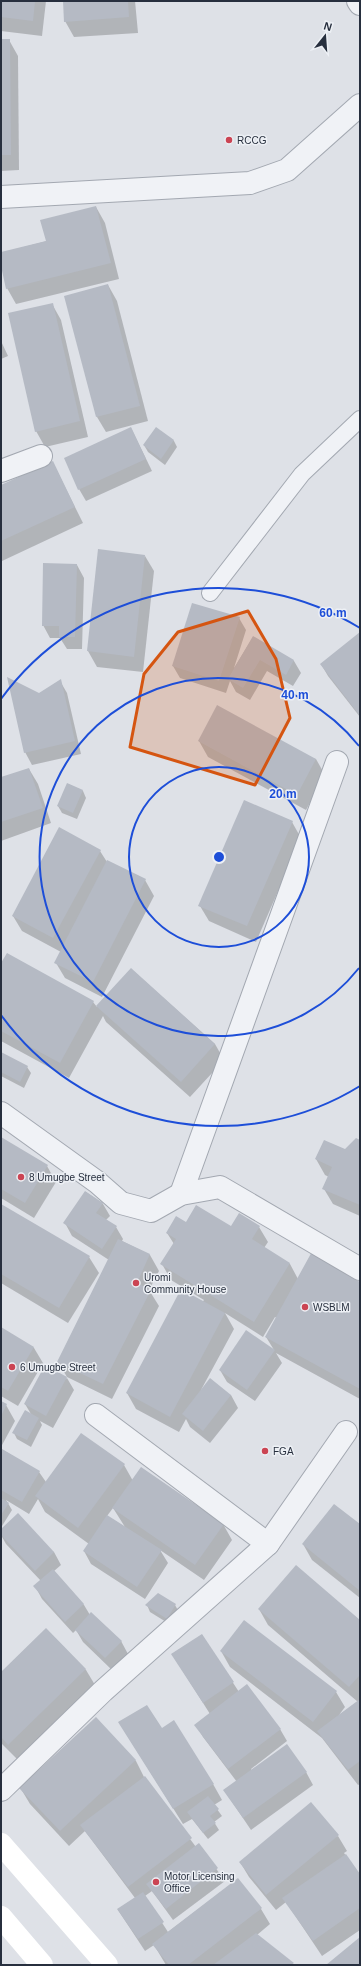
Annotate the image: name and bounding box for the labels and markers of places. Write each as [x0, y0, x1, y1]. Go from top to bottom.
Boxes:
marker: RCCG [224, 135, 234, 145]
place label: RCCG [237, 135, 267, 146]
centre of rings [212, 850, 226, 864]
marker: 8 Umugbe Street [16, 1172, 26, 1182]
place label: 8 Umugbe Street [29, 1172, 105, 1183]
place label: Uromi Community House [144, 1272, 227, 1295]
marker: Uromi Community House [131, 1278, 141, 1288]
marker: WSBLM [300, 1302, 310, 1312]
place label: WSBLM [313, 1302, 350, 1313]
marker: 6 Umugbe Street [7, 1362, 17, 1372]
place label: 6 Umugbe Street [20, 1362, 96, 1373]
marker: FGA [260, 1446, 270, 1456]
place label: FGA [273, 1446, 294, 1457]
place label: Motor Licensing Office [164, 1871, 235, 1894]
marker: Motor Licensing Office [151, 1877, 161, 1887]

